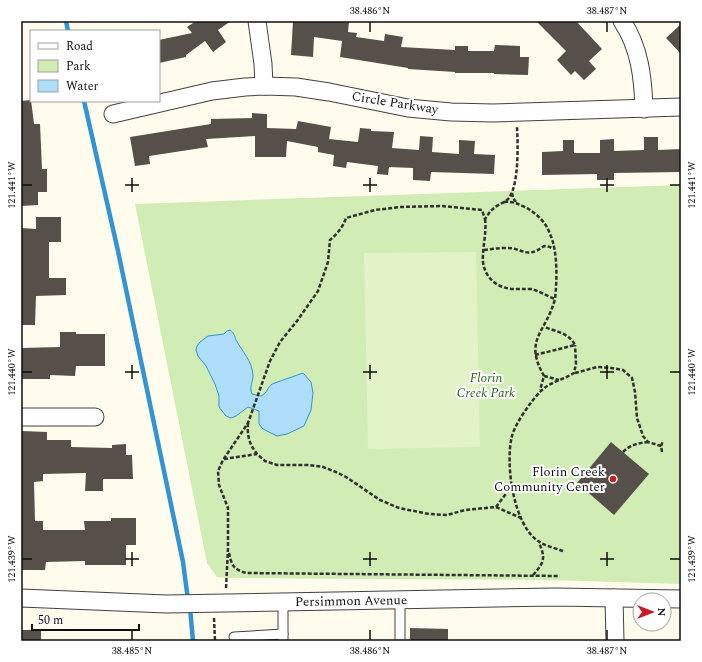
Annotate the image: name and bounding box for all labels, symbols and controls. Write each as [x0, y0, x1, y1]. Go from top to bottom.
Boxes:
text: 38.486°N [350, 3, 390, 19]
text: 38.487°N [587, 3, 627, 19]
legend [30, 30, 160, 102]
text: Road [66, 37, 93, 56]
text: Park [66, 57, 91, 76]
text: Water [66, 77, 98, 96]
street label: Circle Parkway [350, 86, 440, 120]
text: 121.441°W [4, 161, 20, 209]
text: 121.441°W [684, 161, 700, 209]
text: 121.440°W [4, 348, 20, 396]
text: 121.440°W [684, 348, 700, 396]
park label: Florin Creek Park [457, 368, 515, 403]
place label: Florin Creek Community Center [494, 462, 605, 497]
marker: Florin Creek Community Center [608, 474, 618, 484]
text: 121.439°W [4, 535, 20, 583]
text: 121.439°W [684, 535, 700, 583]
street label: Persimmon Avenue [295, 590, 407, 612]
north arrow [632, 592, 672, 632]
scale bar [32, 606, 139, 632]
text: N [653, 608, 670, 617]
text: 50 m [38, 611, 63, 630]
text: 38.485°N [112, 643, 152, 659]
text: 38.486°N [350, 643, 390, 659]
text: 38.487°N [587, 643, 627, 659]

